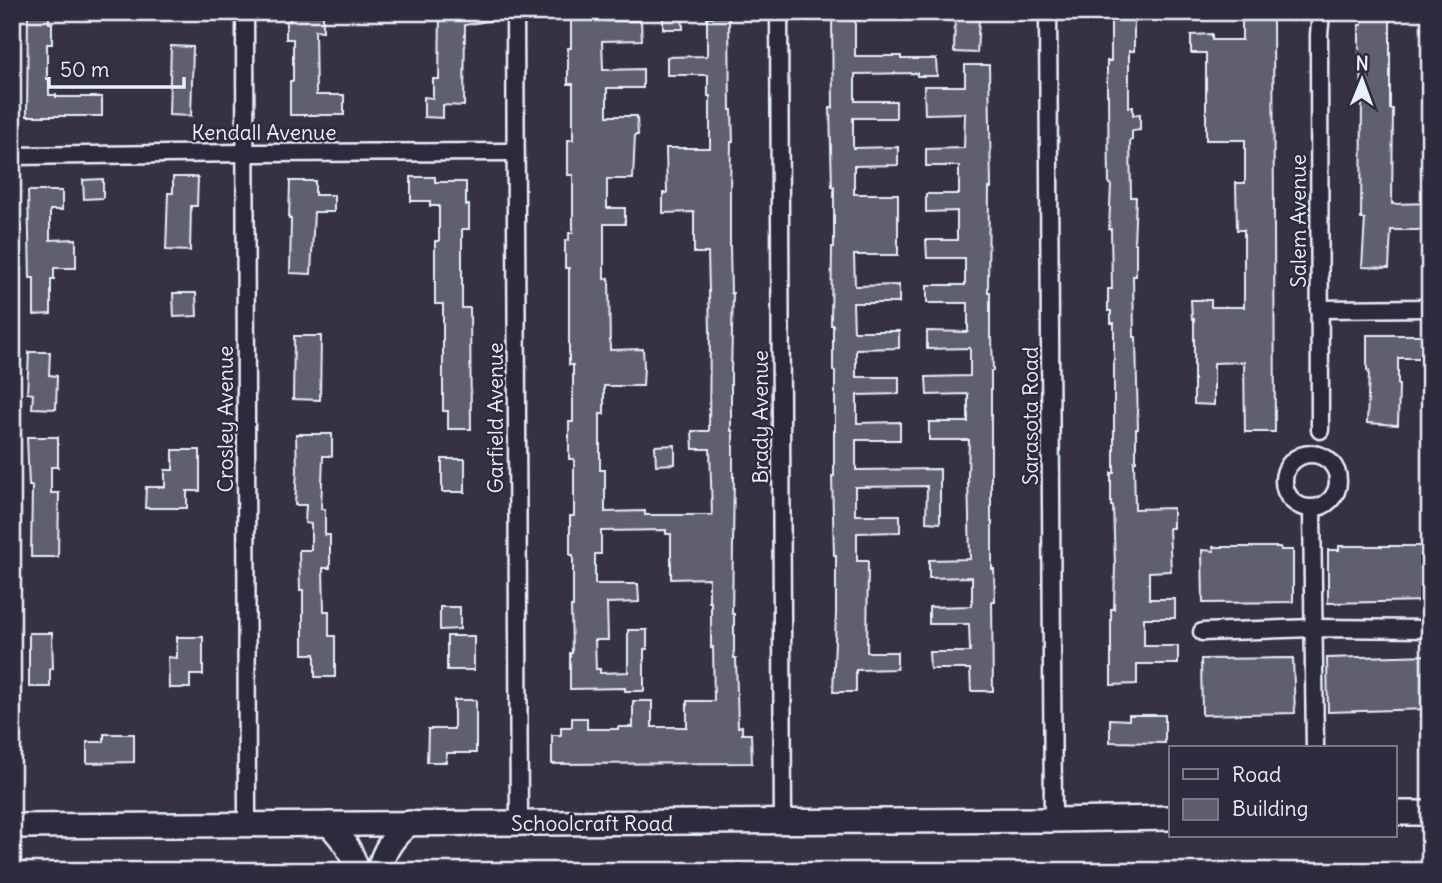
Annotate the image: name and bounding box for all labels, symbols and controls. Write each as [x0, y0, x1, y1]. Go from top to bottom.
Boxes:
scale bar [49, 46, 184, 90]
north arrow [1326, 46, 1396, 116]
text: N [1356, 51, 1369, 75]
text: 50 m [60, 56, 109, 83]
street label: Kendall Avenue [191, 119, 337, 146]
street label: Salem Avenue [1285, 154, 1312, 288]
street label: Garfield Avenue [482, 342, 509, 494]
street label: Crosley Avenue [212, 346, 239, 492]
street label: Sarasota Road [1017, 347, 1044, 485]
street label: Brady Avenue [747, 350, 774, 484]
legend [1169, 746, 1396, 838]
text: Road [1232, 761, 1281, 788]
text: Building [1232, 795, 1308, 822]
street label: Schoolcraft Road [511, 810, 673, 837]

